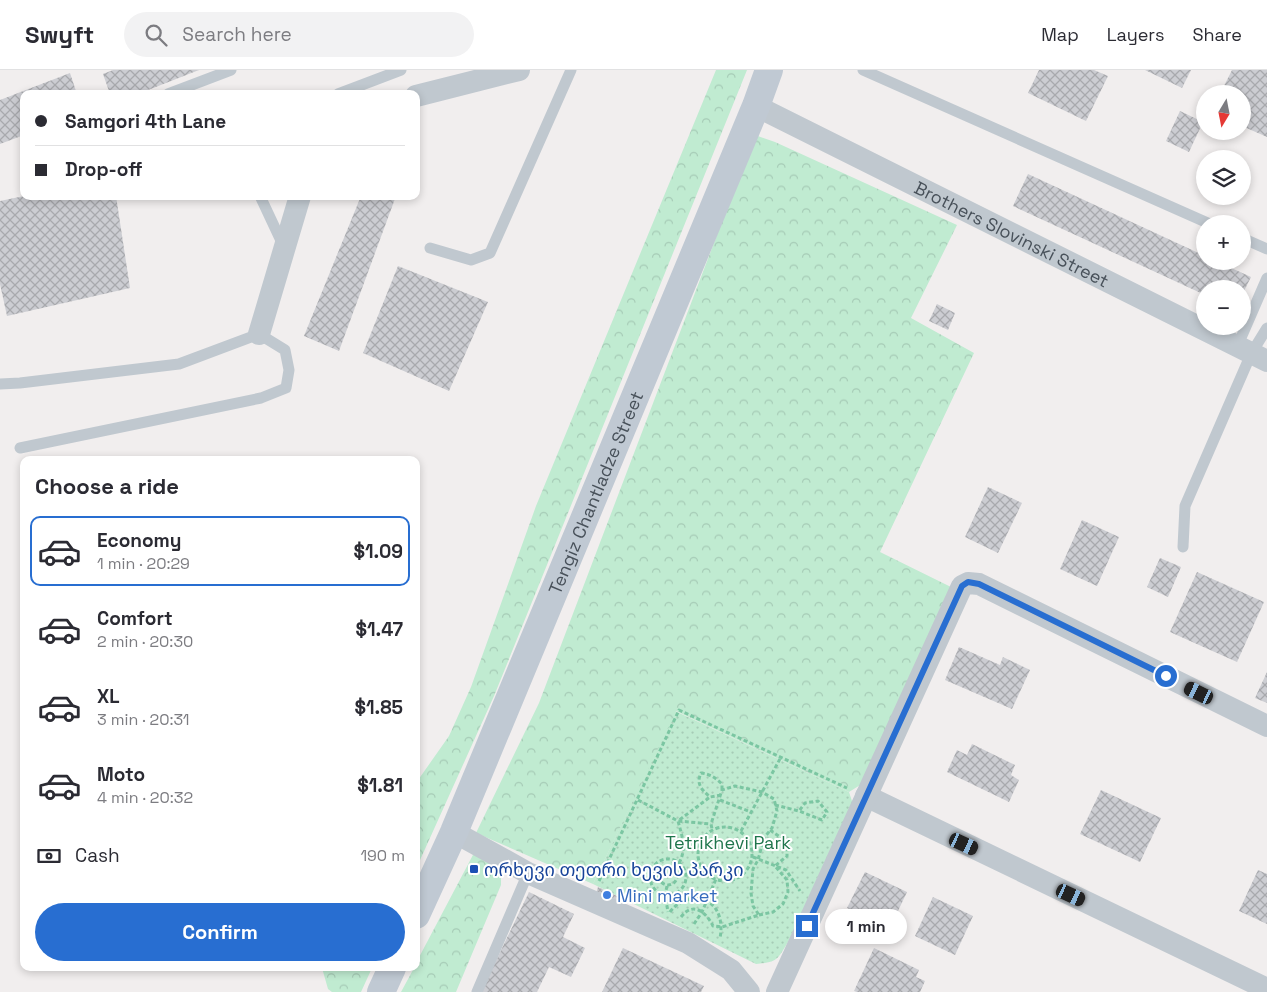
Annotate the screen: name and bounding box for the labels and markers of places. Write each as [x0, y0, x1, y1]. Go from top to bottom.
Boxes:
place label: ორხევი თეთრი ხევის პარკი [484, 858, 744, 881]
marker: ორხევი თეთრი ხევის პარკი [468, 863, 480, 875]
place label: Mini market [617, 884, 717, 907]
marker: Mini market [601, 889, 613, 901]

